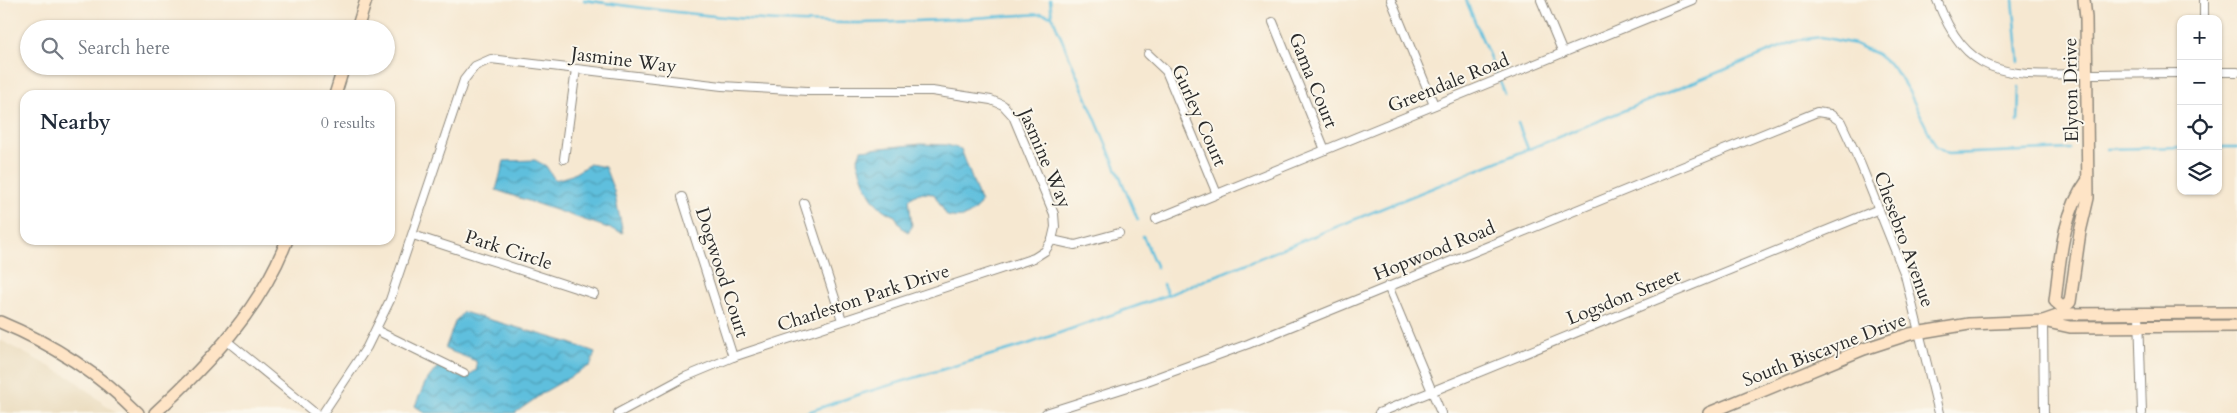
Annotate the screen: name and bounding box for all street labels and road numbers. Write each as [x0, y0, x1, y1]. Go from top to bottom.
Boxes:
street label: Gama Court [1282, 29, 1344, 132]
street label: Elyton Drive [2057, 37, 2085, 143]
street label: Jasmine Way [567, 40, 678, 79]
street label: Greendale Road [1384, 47, 1513, 119]
street label: Gurley Court [1165, 60, 1233, 171]
street label: Jasmine Way [1011, 102, 1078, 212]
street label: Chesebro Avenue [1867, 168, 1941, 311]
street label: Dogwood Court [689, 204, 755, 341]
street label: Hopwood Road [1370, 215, 1499, 287]
street label: Park Circle [462, 224, 556, 276]
street label: Charleston Park Drive [774, 258, 953, 338]
street label: Logsdon Street [1563, 262, 1684, 332]
street label: South Biscayne Drive [1739, 307, 1910, 393]

